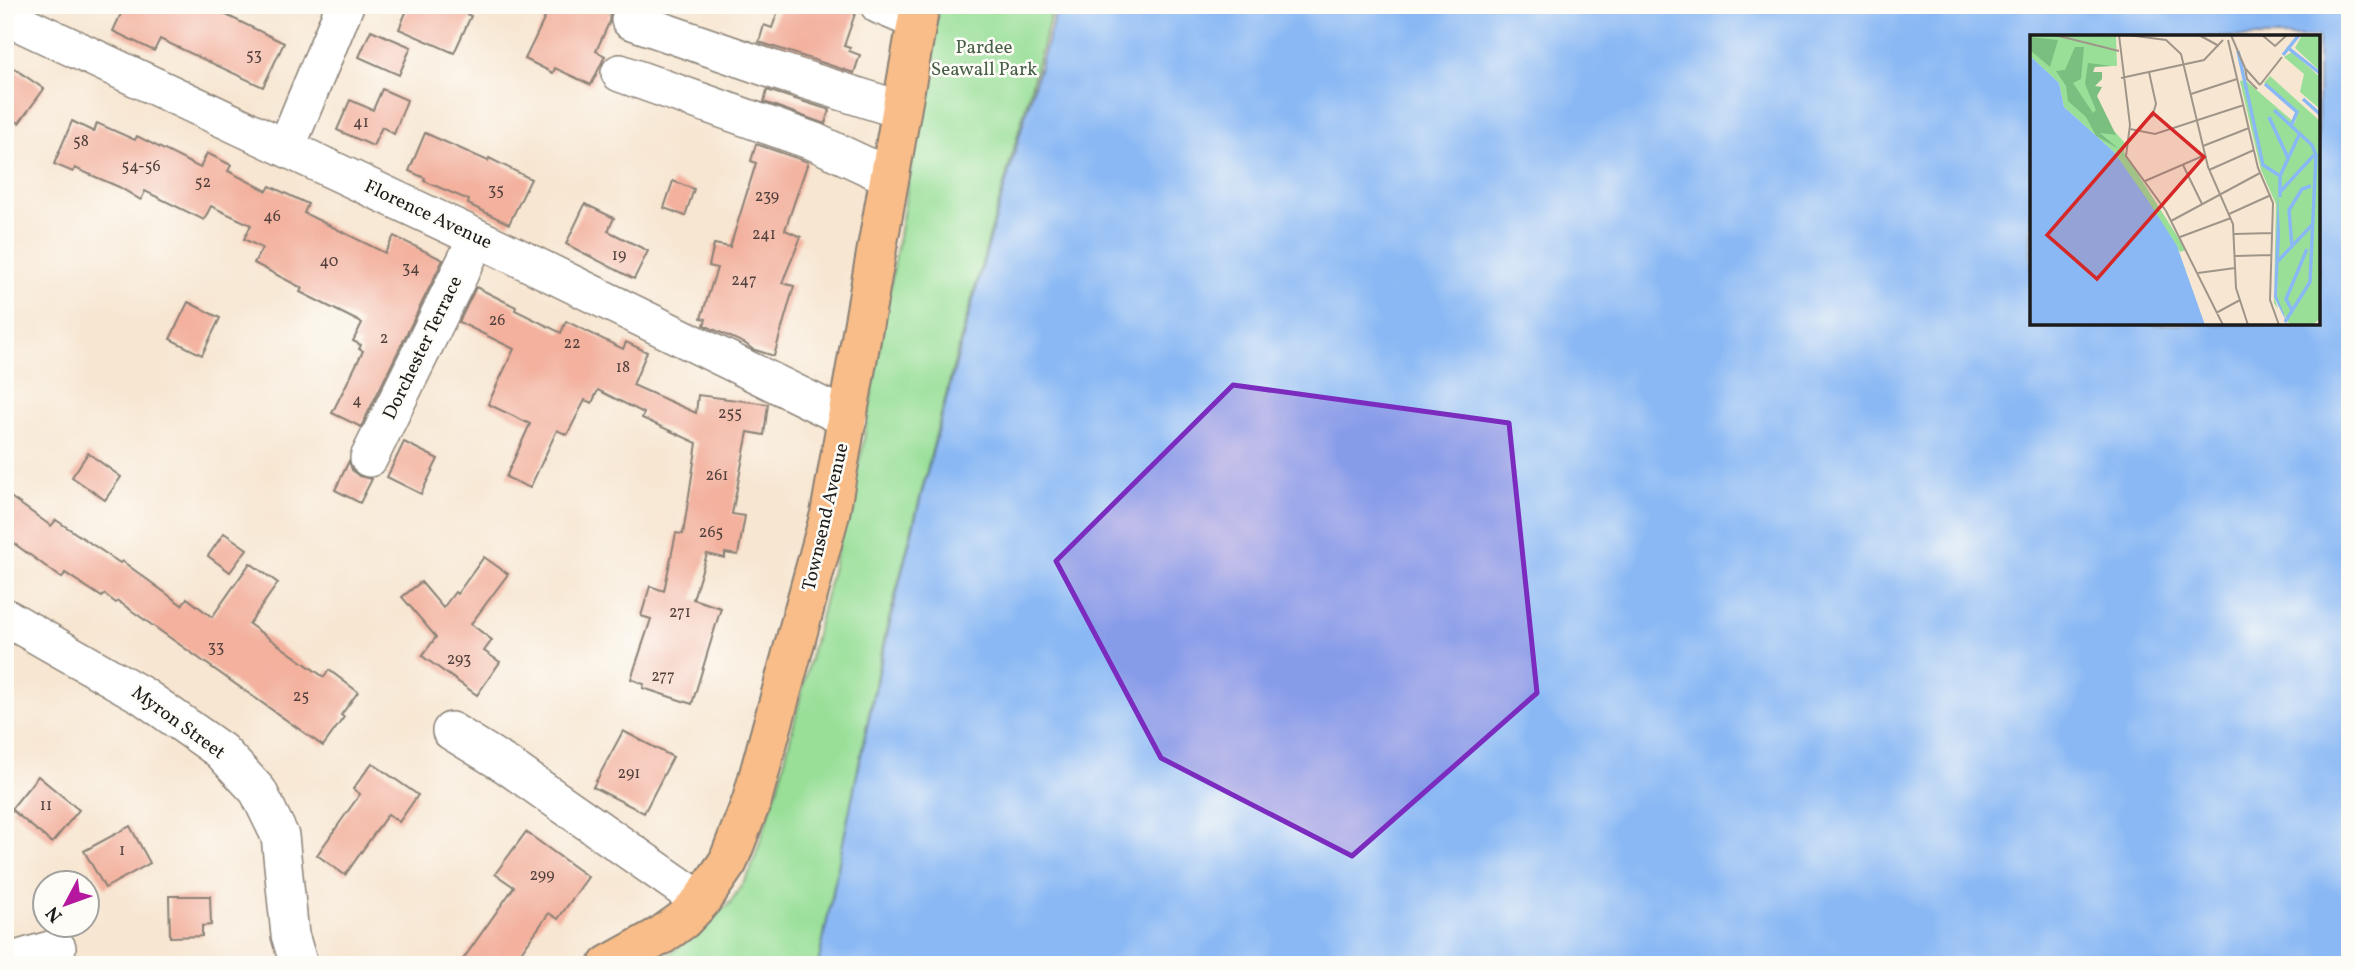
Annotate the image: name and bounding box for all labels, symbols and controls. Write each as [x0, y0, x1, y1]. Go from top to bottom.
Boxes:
park label: Pardee Seawall Park [931, 35, 1037, 83]
inset map [2030, 35, 2320, 326]
house number: 53 [246, 45, 262, 67]
house number: 41 [353, 112, 369, 134]
house number: 58 [73, 131, 89, 153]
house number: 54-56 [121, 156, 161, 178]
house number: 52 [195, 172, 211, 194]
street label: Florence Avenue [360, 174, 496, 256]
house number: 35 [488, 180, 504, 202]
house number: 239 [755, 186, 779, 208]
house number: 46 [263, 206, 281, 228]
house number: 241 [752, 224, 776, 246]
house number: 19 [612, 245, 626, 267]
house number: 40 [320, 251, 338, 273]
house number: 34 [402, 258, 420, 280]
house number: 247 [731, 270, 757, 292]
street label: Dorchester Terrace [377, 272, 469, 424]
house number: 26 [489, 310, 505, 332]
house number: 2 [380, 328, 388, 350]
house number: 22 [563, 333, 581, 355]
house number: 18 [616, 357, 630, 379]
house number: 4 [352, 390, 362, 412]
house number: 255 [718, 403, 742, 425]
street label: Townsend Avenue [796, 441, 856, 593]
house number: 261 [706, 465, 728, 487]
house number: 265 [699, 522, 723, 544]
house number: 271 [669, 602, 691, 624]
house number: 33 [208, 637, 224, 659]
house number: 293 [447, 649, 471, 671]
house number: 277 [651, 666, 675, 688]
street label: Myron Street [126, 680, 230, 766]
house number: 25 [293, 686, 309, 708]
house number: 291 [618, 763, 640, 785]
house number: 11 [40, 795, 52, 817]
house number: 1 [119, 840, 125, 862]
house number: 299 [529, 865, 555, 887]
north arrow [32, 869, 102, 939]
text: N [40, 900, 69, 928]

